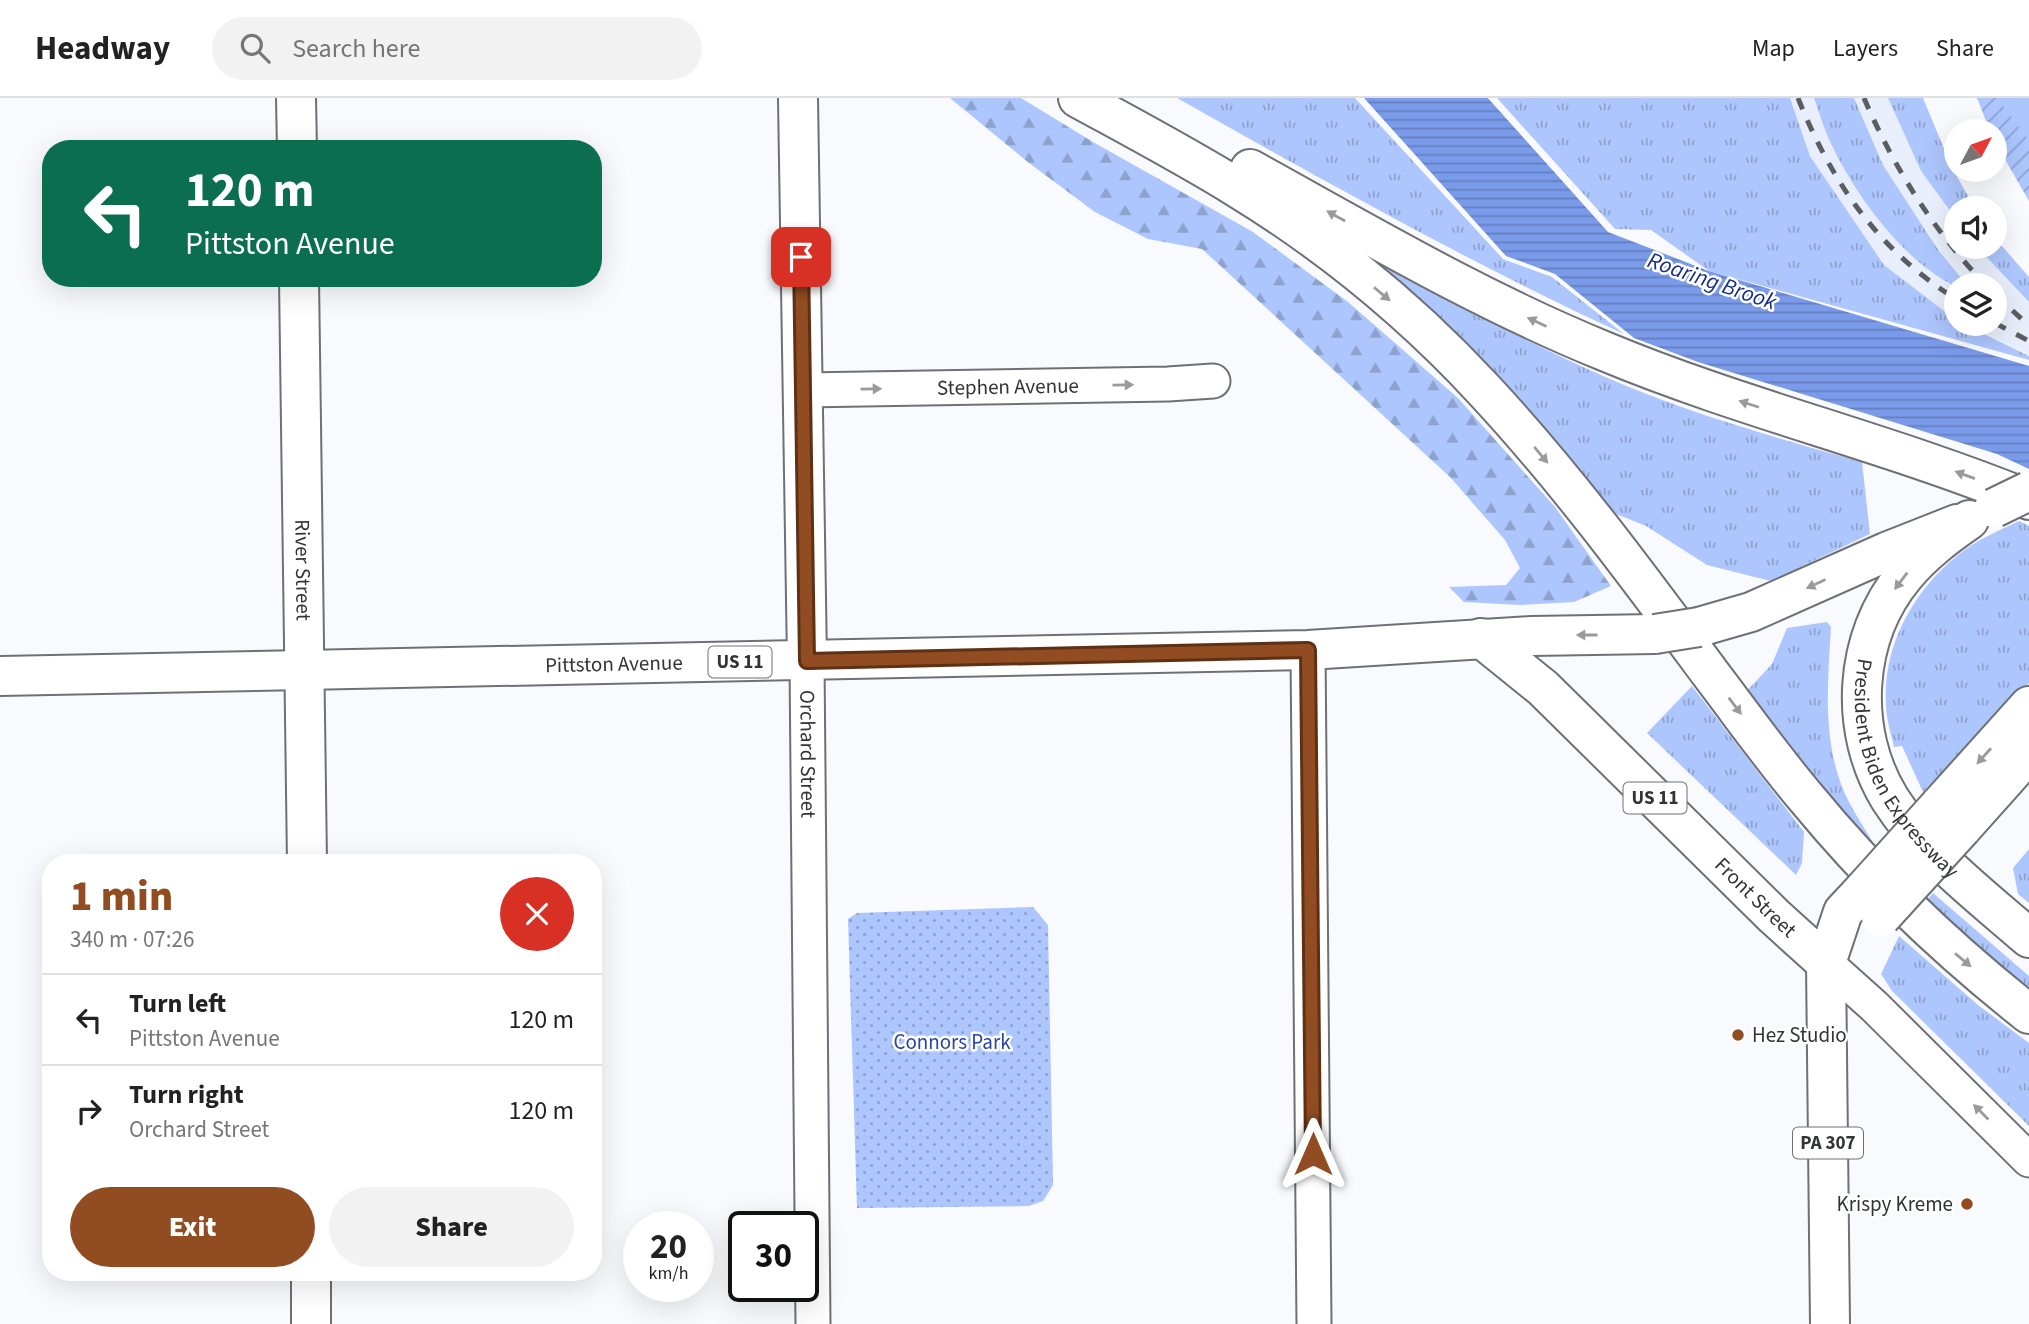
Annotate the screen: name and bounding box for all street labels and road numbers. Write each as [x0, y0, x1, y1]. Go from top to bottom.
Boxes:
street label: Stephen Avenue [937, 370, 1079, 403]
street label: River Street [287, 519, 319, 621]
road number: US 11 [708, 646, 772, 678]
street label: Pittston Avenue [545, 647, 683, 680]
street label: President Biden Expressway [1847, 656, 1966, 885]
street label: Orchard Street [792, 690, 823, 818]
road number: US 11 [1624, 782, 1686, 814]
street label: Front Street [1708, 850, 1803, 944]
road number: PA 307 [1793, 1128, 1863, 1158]

